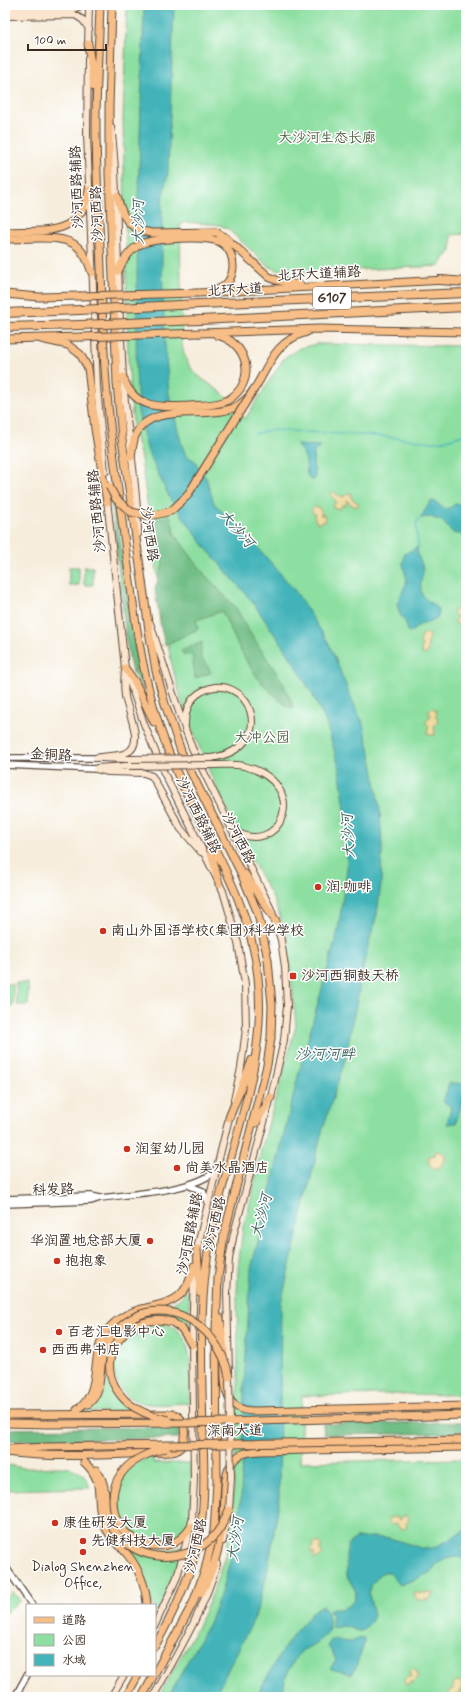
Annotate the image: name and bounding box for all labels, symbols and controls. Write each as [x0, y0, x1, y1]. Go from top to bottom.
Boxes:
scale bar [28, 26, 106, 52]
text: 100 m [34, 33, 66, 49]
park label: 大沙河生态长廊 [278, 129, 376, 147]
street label: 沙河西路辅路 [67, 145, 87, 229]
street label: 沙河西路 [87, 186, 107, 242]
water label: 大沙河 [129, 197, 149, 245]
street label: 北环大道辅路 [277, 263, 361, 285]
street label: 北环大道 [207, 280, 263, 300]
road number: G107 [313, 287, 351, 309]
street label: 沙河西路辅路 [84, 468, 110, 554]
street label: 沙河西路 [136, 505, 162, 563]
water label: 大沙河 [214, 505, 260, 555]
park label: 大冲公园 [234, 729, 290, 747]
street label: 金铜路 [30, 745, 72, 765]
street label: 沙河西路辅路 [171, 773, 225, 857]
street label: 沙河西路 [217, 809, 259, 867]
water label: 大沙河 [338, 810, 360, 859]
place label: 润·咖啡 [326, 878, 371, 896]
marker: 润·咖啡 [313, 882, 323, 892]
place label: 南山外国语学校(集团)科华学校 [111, 922, 304, 940]
marker: 南山外国语学校(集团)科华学校 [98, 926, 108, 936]
place label: 沙河西铜鼓天桥 [301, 967, 399, 985]
marker: 沙河西铜鼓天桥 [288, 971, 298, 981]
water label: 沙河河畔 [295, 1045, 356, 1065]
place label: 润玺幼儿园 [135, 1140, 205, 1158]
marker: 润玺幼儿园 [122, 1144, 132, 1154]
place label: 尚美水晶酒店 [185, 1159, 269, 1177]
marker: 尚美水晶酒店 [172, 1163, 182, 1173]
street label: 科发路 [32, 1180, 74, 1200]
water label: 大沙河 [247, 1189, 278, 1240]
street label: 沙河西路辅路 [173, 1191, 207, 1277]
street label: 沙河西路 [200, 1195, 230, 1253]
place label: 华润置地总部大厦 [30, 1232, 142, 1250]
marker: 华润置地总部大厦 [145, 1236, 155, 1246]
place label: 抱抱象 [65, 1252, 107, 1270]
marker: 抱抱象 [52, 1256, 62, 1266]
place label: 百老汇电影中心 [67, 1323, 165, 1341]
marker: 百老汇电影中心 [54, 1327, 64, 1337]
place label: 西西弗书店 [51, 1341, 121, 1359]
marker: 西西弗书店 [38, 1345, 48, 1355]
street label: 深南大道 [207, 1422, 263, 1440]
water label: 大沙河 [223, 1512, 249, 1563]
place label: 康佳研发大厦 [63, 1514, 147, 1532]
street label: 沙河西路 [181, 1517, 211, 1575]
marker: 康佳研发大厦 [50, 1518, 60, 1528]
place label: 先健科技大厦 [91, 1532, 175, 1550]
marker: 先健科技大厦 [78, 1536, 88, 1546]
marker: Dialog Shenzhen Office, [78, 1547, 88, 1557]
place label: Dialog Shenzhen Office, [31, 1558, 135, 1592]
legend [26, 1604, 156, 1676]
text: 道路 [62, 1613, 86, 1629]
text: 公园 [62, 1633, 86, 1649]
text: 水域 [62, 1653, 86, 1669]

